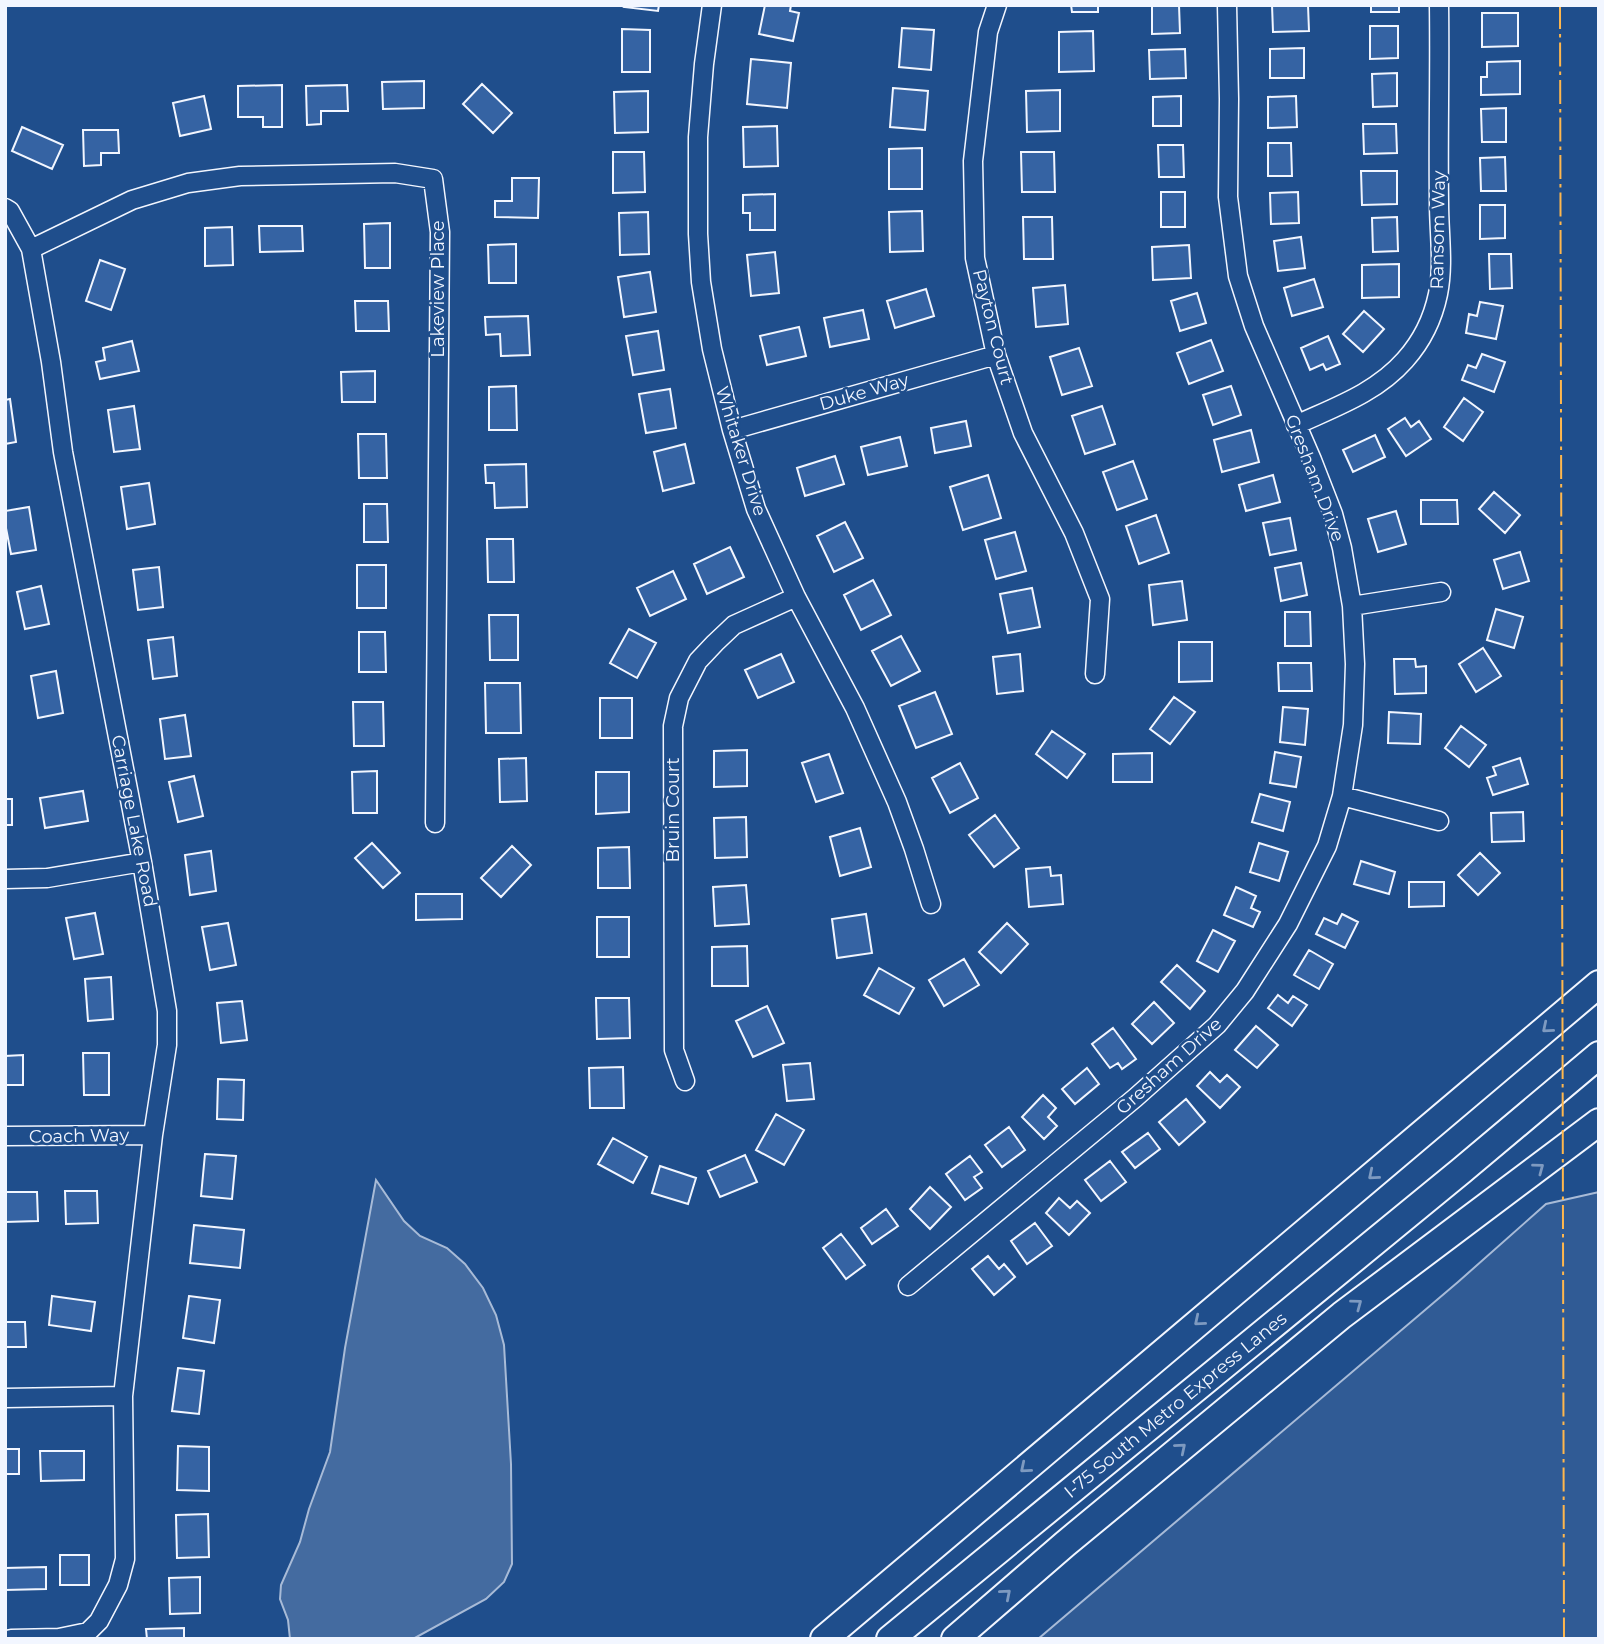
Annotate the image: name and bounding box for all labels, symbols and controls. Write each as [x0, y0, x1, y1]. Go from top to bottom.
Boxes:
street label: Ransom Way [1426, 170, 1450, 290]
street label: Lakeview Place [427, 220, 449, 358]
street label: Payton Court [968, 267, 1018, 387]
street label: Duke Way [817, 369, 911, 415]
street label: Whitaker Drive [711, 383, 771, 519]
street label: Gresham Drive [1281, 411, 1349, 545]
street label: Carriage Lake Road [107, 733, 161, 909]
street label: Bruin Court [662, 757, 684, 863]
street label: Gresham Drive [1112, 1013, 1226, 1119]
one-way arrow [1542, 1020, 1555, 1032]
street label: Coach Way [29, 1124, 129, 1148]
one-way arrow [1531, 1163, 1543, 1176]
one-way arrow [1368, 1166, 1380, 1179]
one-way arrow [1349, 1300, 1362, 1313]
street label: I-75 South Metro Express Lanes [1060, 1307, 1291, 1503]
one-way arrow [1194, 1313, 1207, 1326]
one-way arrow [1173, 1444, 1185, 1457]
one-way arrow [1021, 1460, 1034, 1472]
one-way arrow [998, 1590, 1011, 1602]

